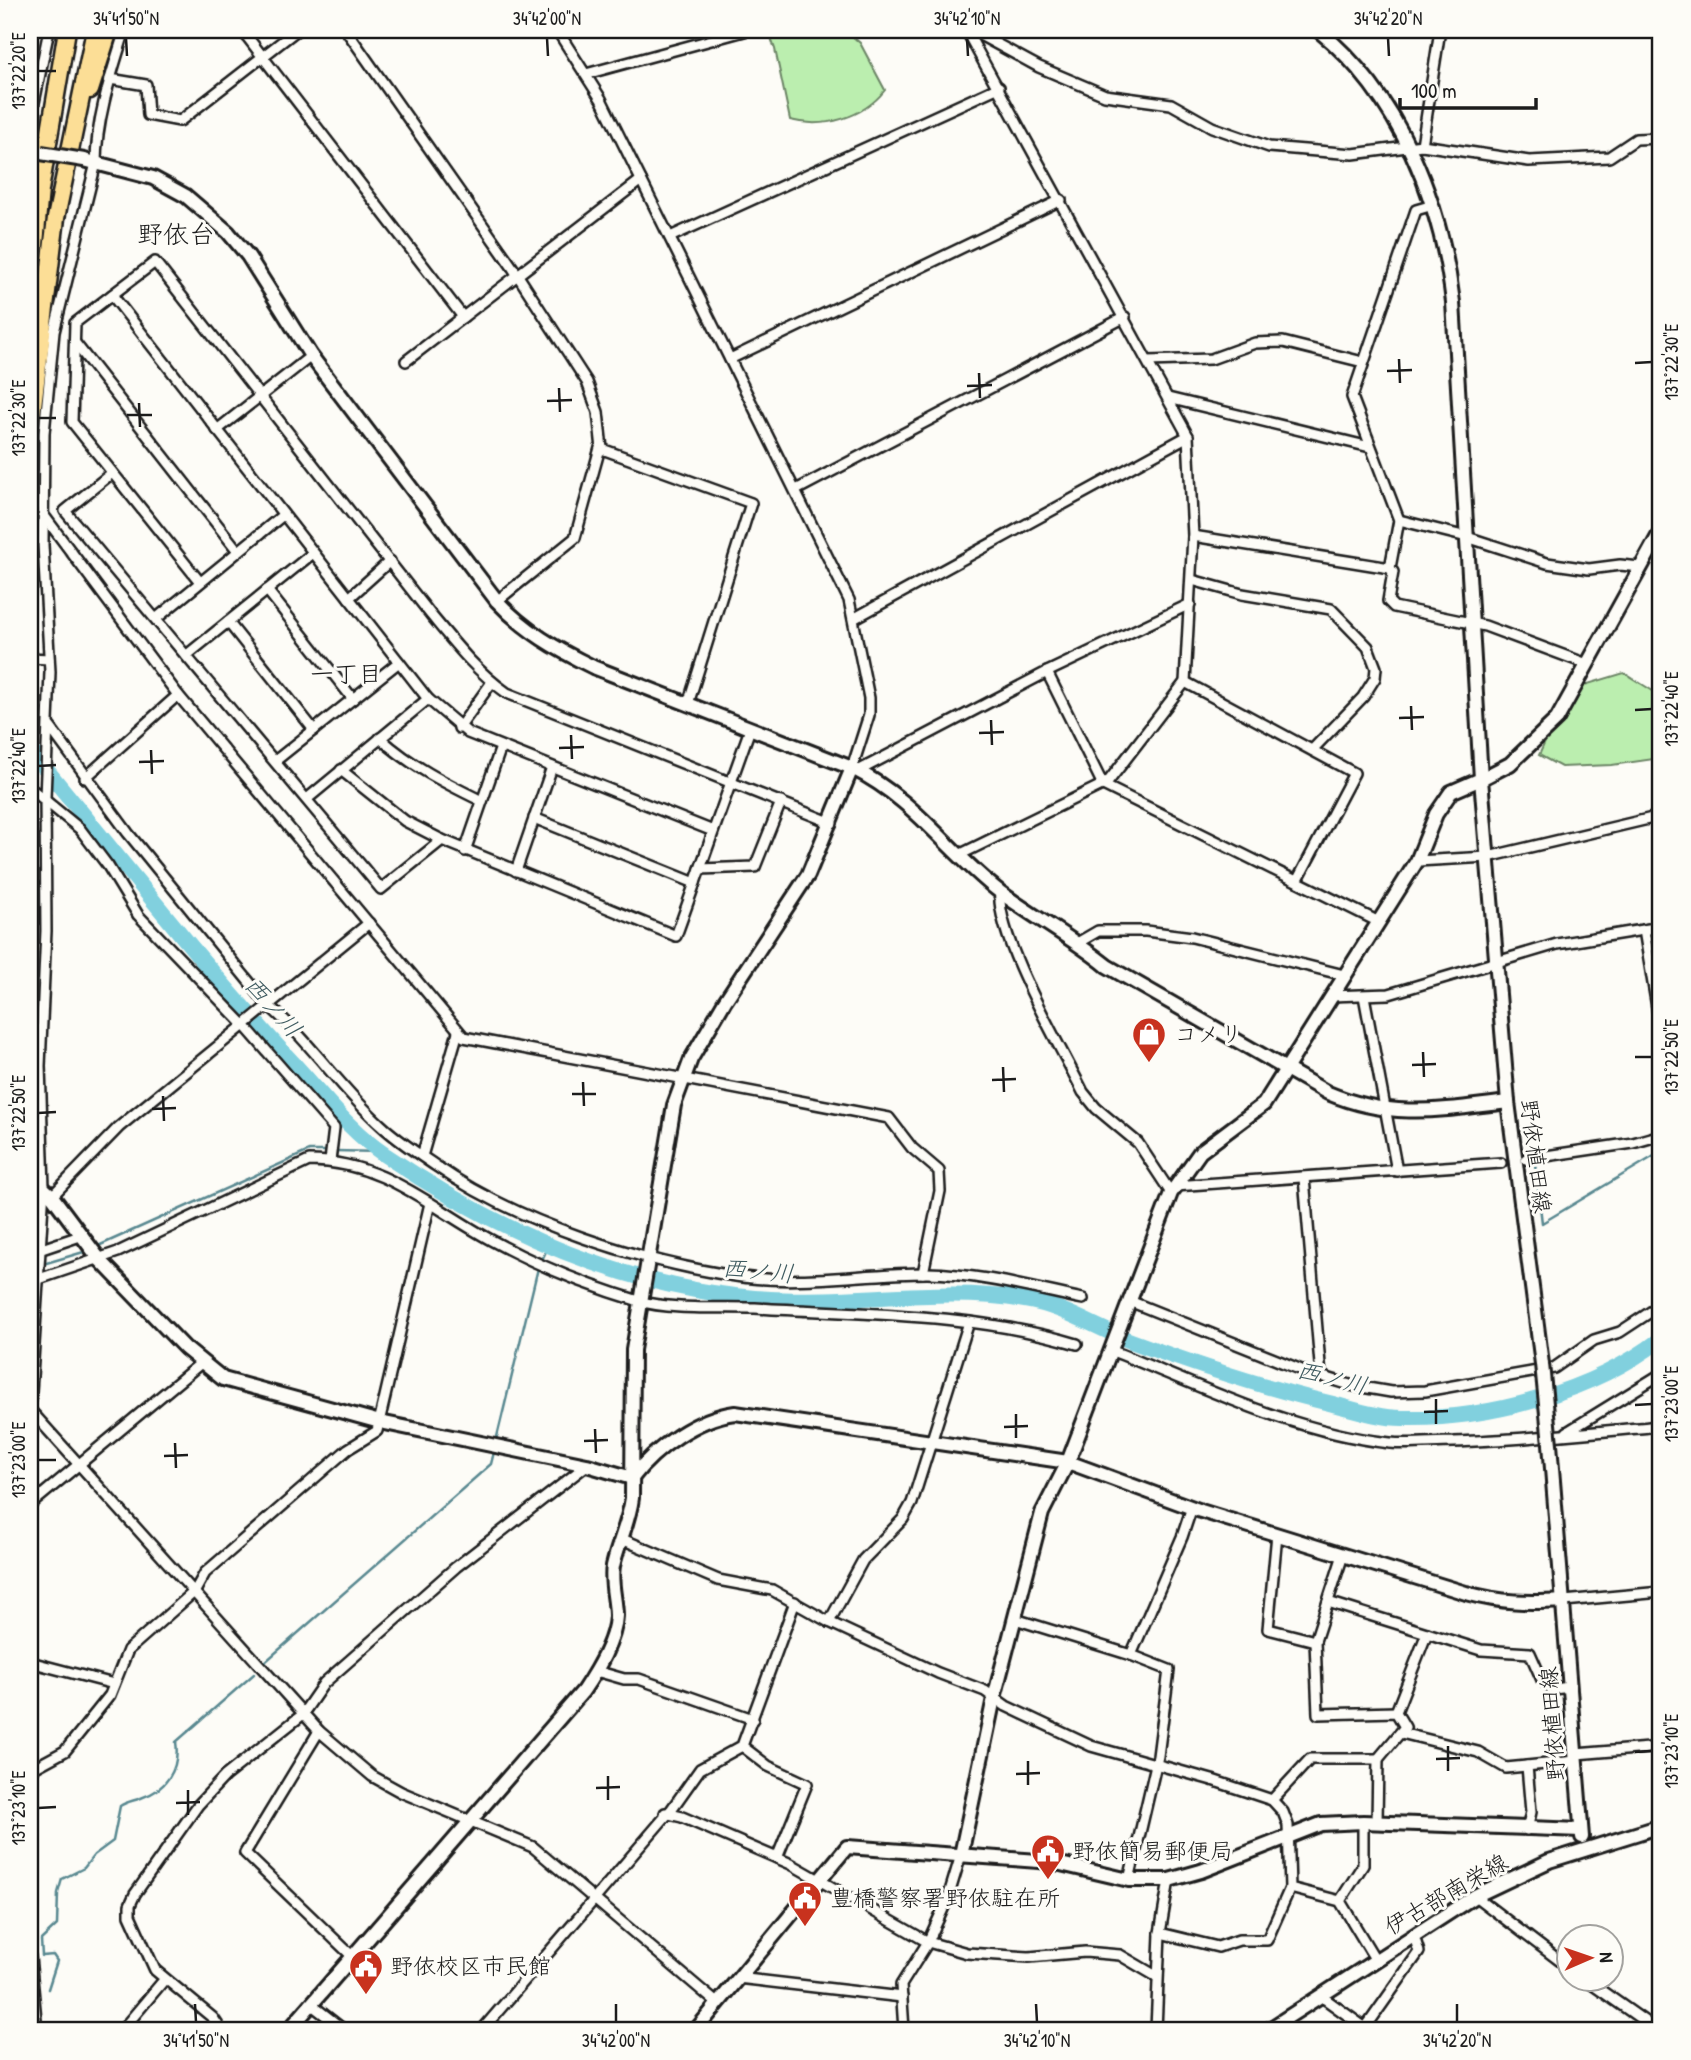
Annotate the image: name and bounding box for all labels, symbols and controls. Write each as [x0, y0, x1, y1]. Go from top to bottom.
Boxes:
text: 34°41'50"N [93, 6, 159, 31]
text: 34°42'00"N [513, 6, 581, 31]
text: 34°42'10"N [934, 6, 1000, 31]
text: 34°42'20"N [1354, 6, 1422, 31]
text: 137°22'20"E [6, 32, 31, 110]
scale bar [1400, 66, 1537, 110]
text: 100 m [1411, 76, 1457, 105]
district label: 野依台 [137, 216, 215, 251]
text: 137°22'30"E [1659, 323, 1684, 401]
text: 137°22'30"E [6, 379, 31, 457]
district label: 一丁目 [310, 657, 382, 689]
text: 137°22'40"E [1659, 671, 1684, 747]
text: 137°22'40"E [6, 728, 31, 804]
water label: 西ノ川 [238, 969, 310, 1044]
shop icon: コメリ [1130, 1015, 1168, 1064]
place label: コメリ [1174, 1018, 1243, 1049]
text: 137°22'50"E [1659, 1019, 1684, 1095]
text: 137°22'50"E [6, 1075, 31, 1151]
street label: 野依植田線 [1514, 1097, 1559, 1215]
water label: 西ノ川 [721, 1251, 795, 1289]
water label: 西ノ川 [1293, 1353, 1371, 1401]
text: 137°23'00"E [1659, 1366, 1684, 1442]
text: 137°23'00"E [6, 1422, 31, 1498]
street label: 野依植田線 [1532, 1666, 1571, 1782]
text: 137°23'10"E [1659, 1713, 1684, 1789]
text: 137°23'10"E [6, 1770, 31, 1846]
public building icon: 野依簡易郵便局 [1029, 1832, 1067, 1881]
place label: 野依簡易郵便局 [1072, 1835, 1233, 1866]
street label: 伊古部南栄線 [1378, 1846, 1513, 1941]
public building icon: 豊橋警察署野依駐在所 [786, 1879, 824, 1928]
place label: 豊橋警察署野依駐在所 [830, 1882, 1060, 1913]
north arrow [1554, 1924, 1624, 1994]
public building icon: 野依校区市民館 [347, 1947, 385, 1996]
place label: 野依校区市民館 [390, 1950, 551, 1981]
text: N [1594, 1952, 1620, 1963]
text: 34°41'50"N [163, 2028, 229, 2053]
text: 34°42'00"N [582, 2028, 650, 2053]
text: 34°42'10"N [1004, 2028, 1070, 2053]
text: 34°42'20"N [1423, 2028, 1491, 2053]

